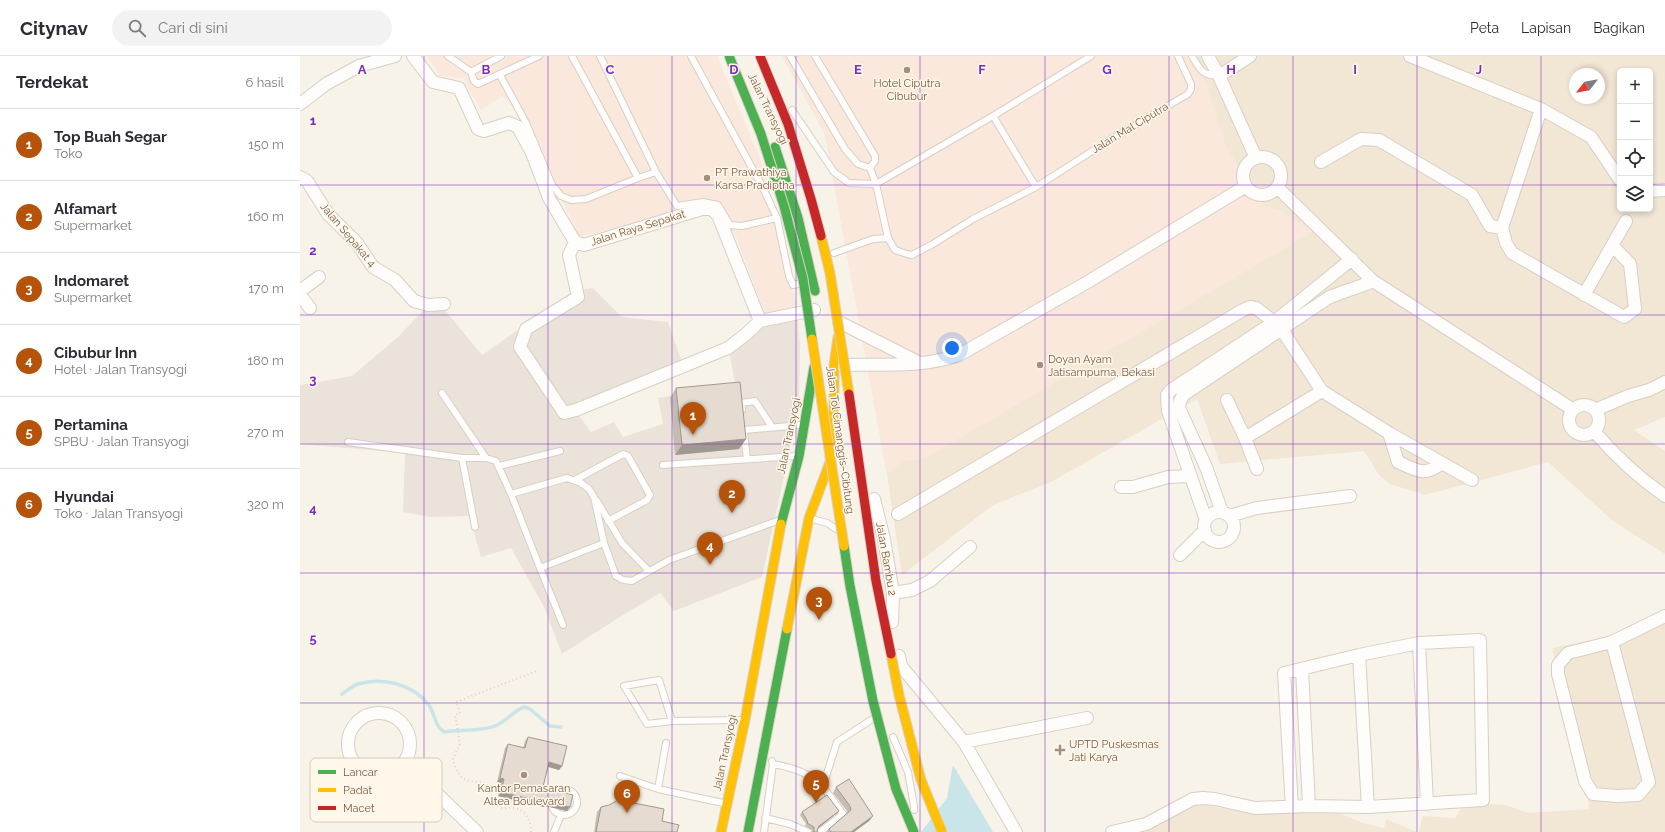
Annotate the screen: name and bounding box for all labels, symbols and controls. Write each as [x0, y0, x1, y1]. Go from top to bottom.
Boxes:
search box [112, 10, 392, 46]
text: Citynav [20, 17, 88, 39]
icon: search [126, 17, 148, 39]
text: Cari di sini [158, 19, 228, 37]
text: Peta [1470, 20, 1499, 36]
text: Lapisan [1521, 20, 1571, 36]
text: Bagikan [1593, 20, 1645, 36]
text: A [358, 62, 367, 77]
text: B [482, 62, 491, 77]
text: C [606, 62, 615, 77]
text: D [729, 62, 739, 77]
text: E [854, 62, 862, 77]
text: F [978, 62, 986, 77]
text: G [1102, 62, 1112, 77]
text: H [1226, 62, 1236, 77]
text: I [1353, 62, 1357, 77]
text: J [1476, 62, 1482, 77]
marker: Hotel Ciputra Cibubur [902, 65, 912, 75]
north arrow [1569, 68, 1605, 104]
map controls [1617, 68, 1653, 212]
button: + [1617, 68, 1653, 104]
street label: Jalan Transyogi [745, 71, 791, 147]
text: Terdekat [16, 72, 88, 92]
text: 6 hasil [246, 75, 284, 90]
place label: Hotel Ciputra Cibubur [874, 77, 940, 103]
street label: Jalan Mal Ciputra [1089, 100, 1171, 156]
button: − [1617, 104, 1653, 140]
text: 1 [310, 113, 317, 128]
text: Top Buah Segar [54, 128, 167, 146]
text: 1 [26, 137, 32, 152]
text: 150 m [248, 137, 284, 152]
button: locate [1617, 140, 1653, 176]
text: Toko [54, 146, 83, 161]
place label: PT Prawathiya Karsa Pradiptha [715, 166, 795, 192]
marker: PT Prawathiya Karsa Pradiptha [702, 173, 712, 183]
button: layers [1617, 176, 1653, 212]
text: Alfamart [54, 200, 117, 218]
street label: Jalan Sepakat 4 [317, 200, 379, 270]
street label: Jalan Raya Sepakat [589, 207, 687, 249]
text: 2 [25, 209, 33, 224]
text: 160 m [247, 209, 284, 224]
text: Supermarket [54, 218, 132, 233]
text: 2 [309, 243, 317, 258]
text: Indomaret [54, 272, 129, 290]
text: 3 [25, 281, 33, 296]
text: 170 m [248, 281, 284, 296]
text: Supermarket [54, 290, 132, 305]
your location [942, 338, 962, 358]
text: Cibubur Inn [54, 344, 137, 362]
text: 4 [25, 353, 33, 368]
text: 180 m [248, 353, 284, 368]
place label: Doyan Ayam Jatisampurna, Bekasi [1048, 353, 1155, 379]
marker: Doyan Ayam Jatisampurna, Bekasi [1035, 360, 1045, 370]
text: Hotel · Jalan Transyogi [54, 362, 187, 377]
street label: Jalan Tol Cimanggis–Cibitung [823, 365, 857, 515]
text: 3 [309, 372, 317, 387]
street label: Jalan Transyogi [775, 397, 803, 475]
pin: 1 [680, 402, 706, 435]
text: Pertamina [54, 416, 128, 434]
text: 5 [25, 425, 33, 440]
text: 270 m [247, 425, 284, 440]
text: SPBU · Jalan Transyogi [54, 434, 189, 449]
pin: 2 [719, 480, 745, 513]
text: Hyundai [54, 488, 114, 506]
text: 6 [25, 497, 33, 512]
text: 320 m [247, 497, 284, 512]
text: 4 [309, 501, 317, 516]
text: Toko · Jalan Transyogi [54, 506, 183, 521]
street label: Jalan Bambu 2 [873, 521, 899, 597]
pin: 4 [697, 532, 723, 565]
pin: 3 [806, 587, 832, 620]
text: 5 [309, 631, 317, 646]
street label: Jalan Transyogi [711, 714, 739, 792]
place label: UPTD Puskesmas Jati Karya [1069, 738, 1159, 764]
marker: UPTD Puskesmas Jati Karya [1054, 744, 1066, 756]
legend [310, 758, 442, 822]
text: Lancar [343, 766, 378, 779]
marker: Kantor Pemasaran Altea Boulevard [519, 770, 529, 780]
pin: 5 [803, 770, 829, 803]
pin: 6 [614, 780, 640, 813]
place label: Kantor Pemasaran Altea Boulevard [478, 782, 570, 808]
text: Padat [343, 784, 373, 797]
text: Macet [343, 802, 375, 815]

